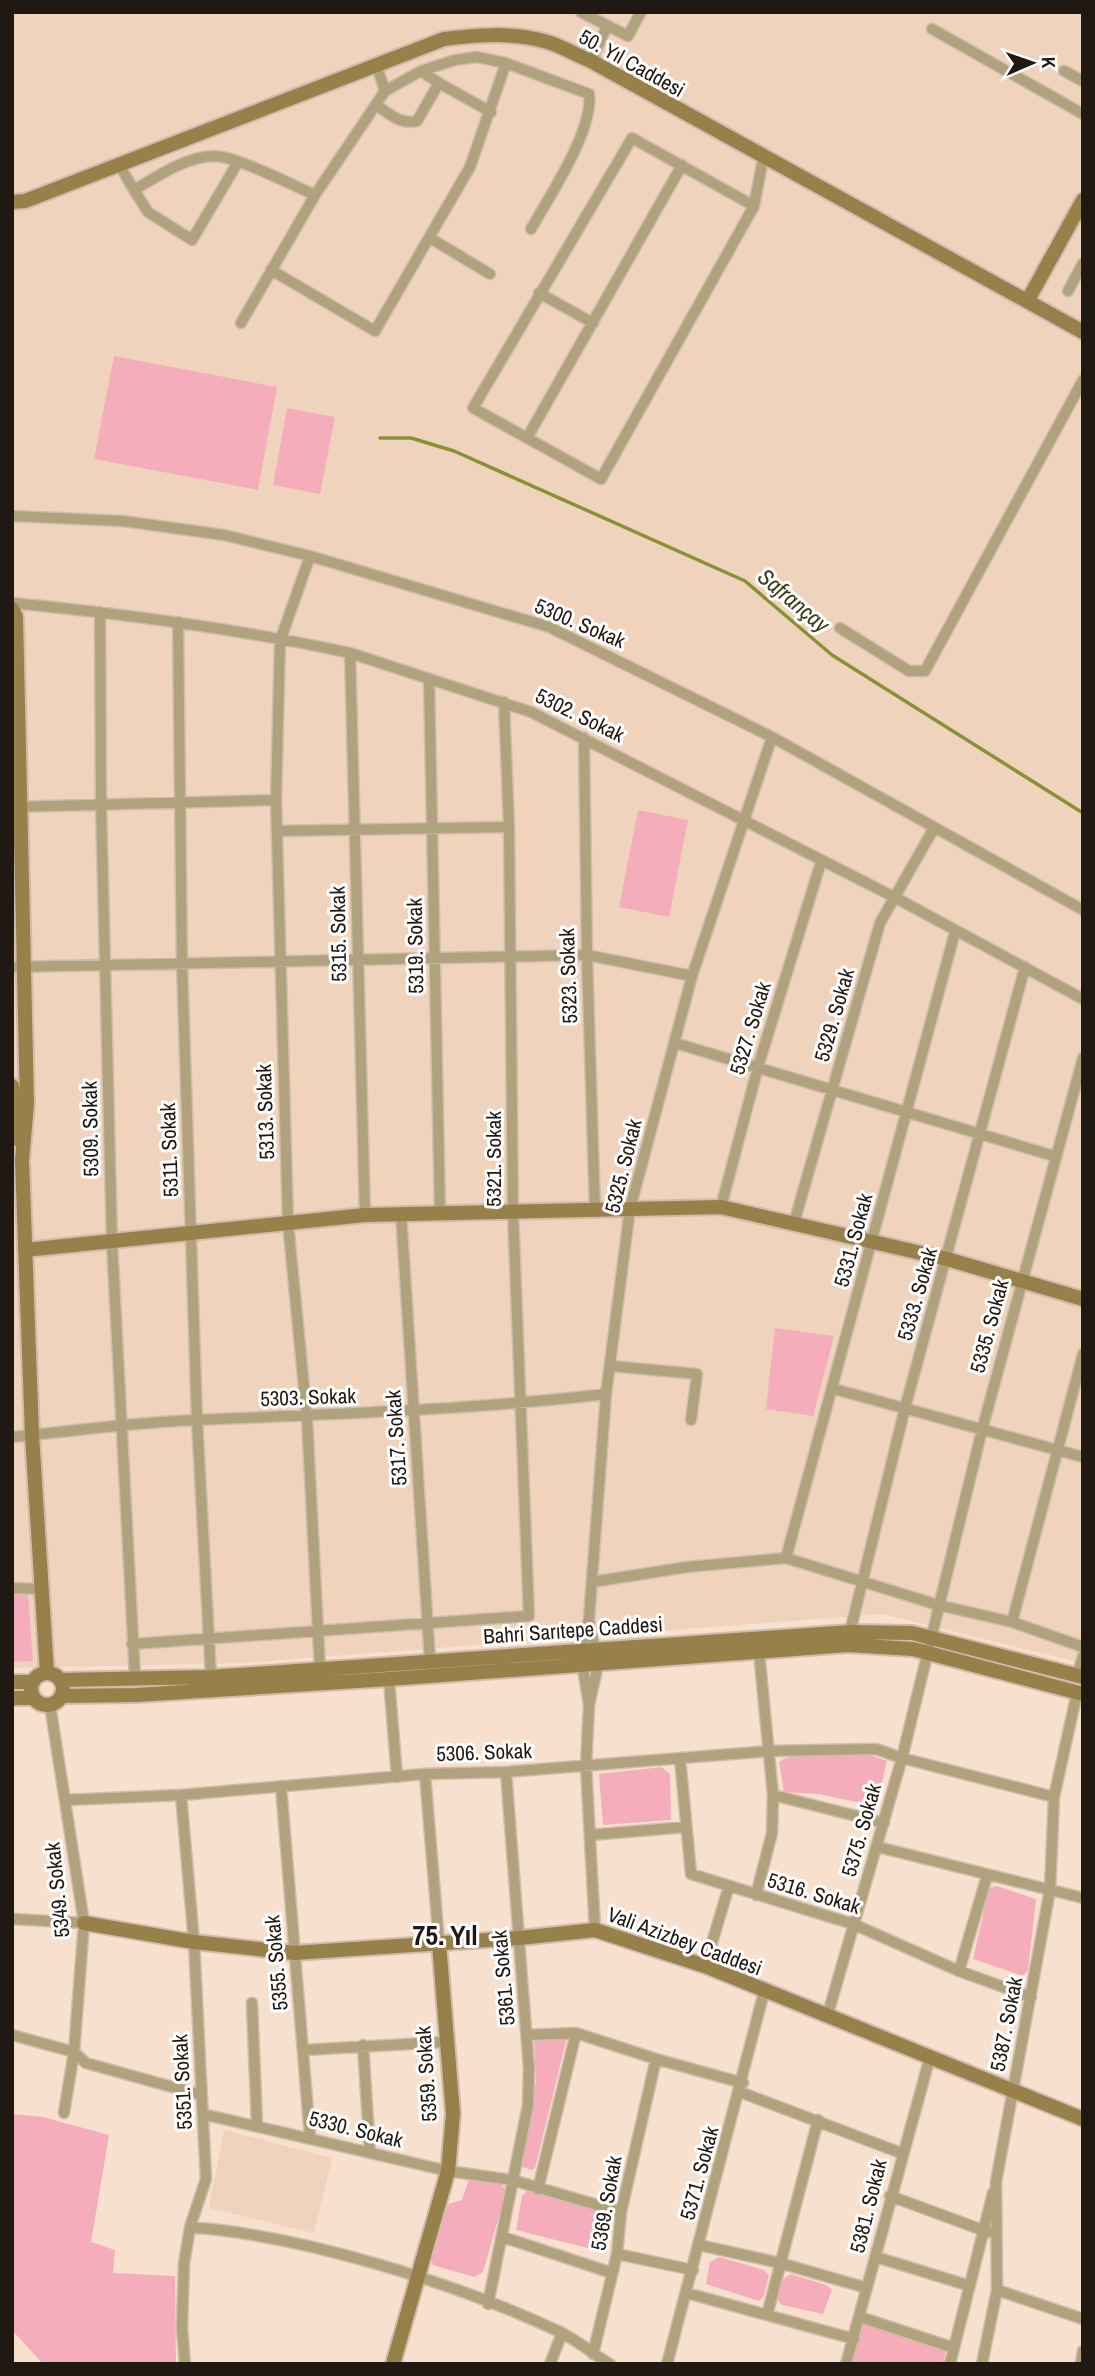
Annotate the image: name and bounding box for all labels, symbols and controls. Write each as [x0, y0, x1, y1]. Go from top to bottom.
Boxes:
street label: 50. Yıl Caddesi [574, 22, 690, 104]
north arrow [997, 28, 1067, 98]
text: K [1036, 56, 1062, 69]
water label: Safrançay [752, 561, 838, 640]
street label: 5300. Sokak [530, 591, 630, 655]
street label: 5302. Sokak [531, 681, 630, 749]
street label: 5315. Sokak [323, 886, 353, 982]
street label: 5319. Sokak [400, 898, 430, 994]
street label: 5323. Sokak [552, 927, 584, 1024]
street label: 5329. Sokak [807, 965, 861, 1065]
street label: 5327. Sokak [722, 978, 778, 1078]
street label: 5313. Sokak [249, 1063, 281, 1160]
street label: 5309. Sokak [75, 1081, 105, 1177]
street label: 5311. Sokak [153, 1102, 185, 1198]
street label: 5321. Sokak [479, 1111, 508, 1207]
street label: 5325. Sokak [597, 1116, 649, 1216]
street label: 5331. Sokak [827, 1190, 879, 1290]
street label: 5333. Sokak [890, 1244, 944, 1344]
street label: 5335. Sokak [963, 1276, 1015, 1376]
street label: 5303. Sokak [260, 1381, 357, 1413]
street label: 5317. Sokak [378, 1389, 414, 1487]
street label: Bahri Sarıtepe Caddesi [482, 1609, 664, 1651]
street label: 5306. Sokak [436, 1736, 533, 1768]
street label: 5375. Sokak [834, 1780, 888, 1880]
street label: 5349. Sokak [38, 1840, 76, 1939]
street label: 5316. Sokak [764, 1865, 864, 1921]
street label: Vali Azizbey Caddesi [604, 1900, 766, 1982]
street label: 5355. Sokak [257, 1914, 295, 2012]
district label: 75. Yıl [412, 1916, 478, 1954]
street label: 5361. Sokak [484, 1929, 522, 2027]
street label: 5387. Sokak [983, 1974, 1029, 2074]
street label: 5359. Sokak [408, 2025, 444, 2123]
street label: 5351. Sokak [165, 2033, 199, 2131]
street label: 5330. Sokak [306, 2103, 406, 2155]
street label: 5371. Sokak [673, 2123, 725, 2223]
street label: 5369. Sokak [583, 2153, 629, 2253]
street label: 5381. Sokak [842, 2156, 894, 2256]

